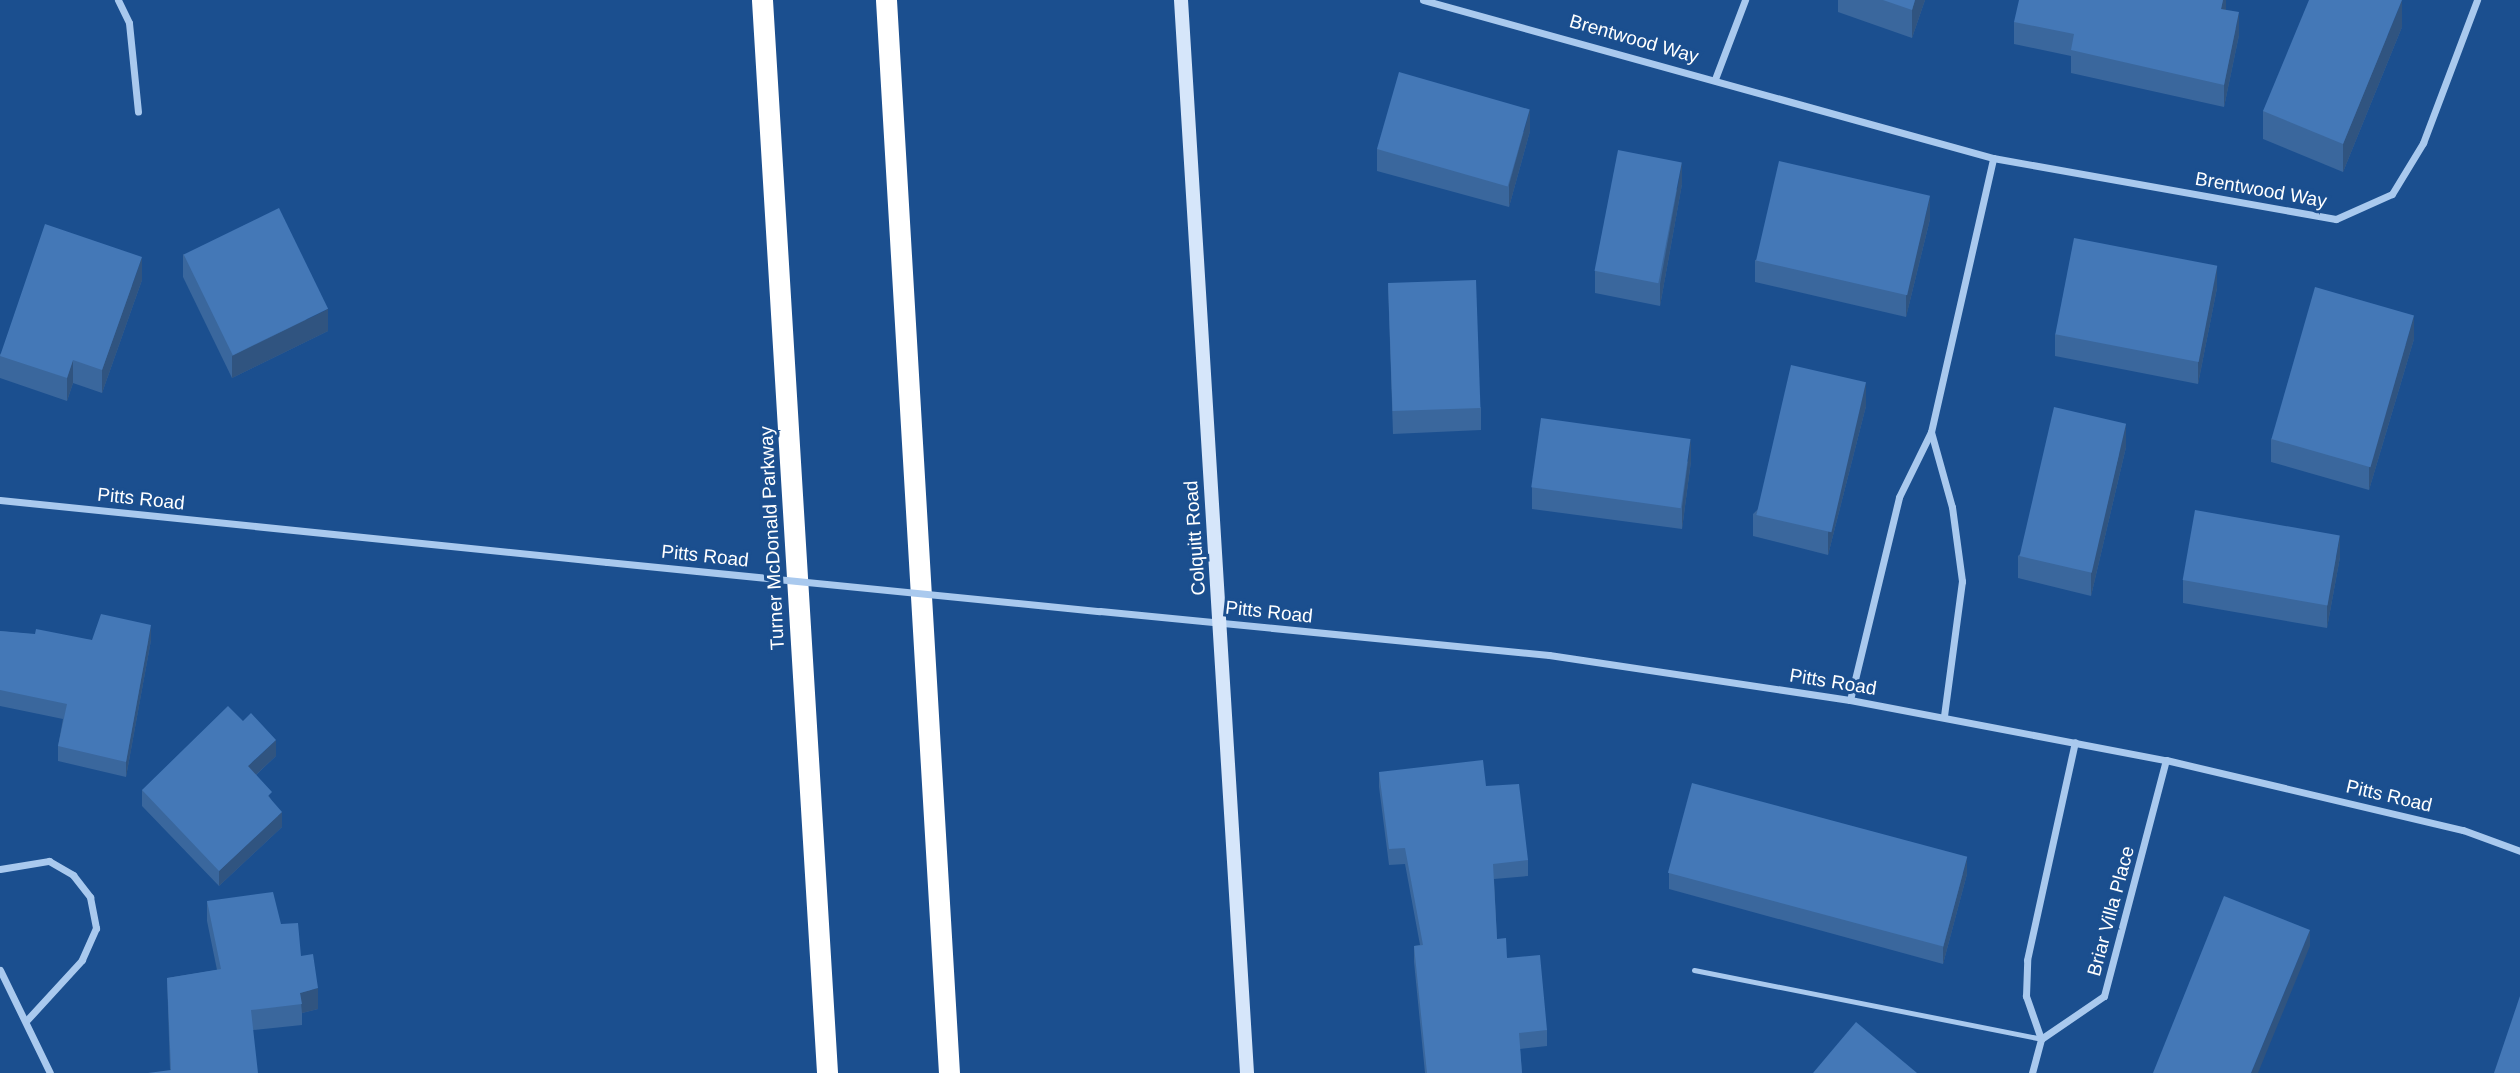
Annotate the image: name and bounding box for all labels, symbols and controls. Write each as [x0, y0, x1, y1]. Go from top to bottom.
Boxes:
street label: Brentwood Way [1567, 10, 1701, 68]
street label: Brentwood Way [2193, 167, 2329, 213]
street label: Turner McDonald Parkway [755, 425, 789, 651]
street label: Colquitt Road [1180, 480, 1210, 596]
street label: Pitts Road [96, 483, 186, 515]
street label: Pitts Road [660, 540, 750, 572]
street label: Pitts Road [1224, 596, 1314, 628]
street label: Pitts Road [1788, 664, 1878, 700]
street label: Pitts Road [2344, 775, 2434, 817]
street label: Briar Villa Place [2083, 843, 2139, 979]

